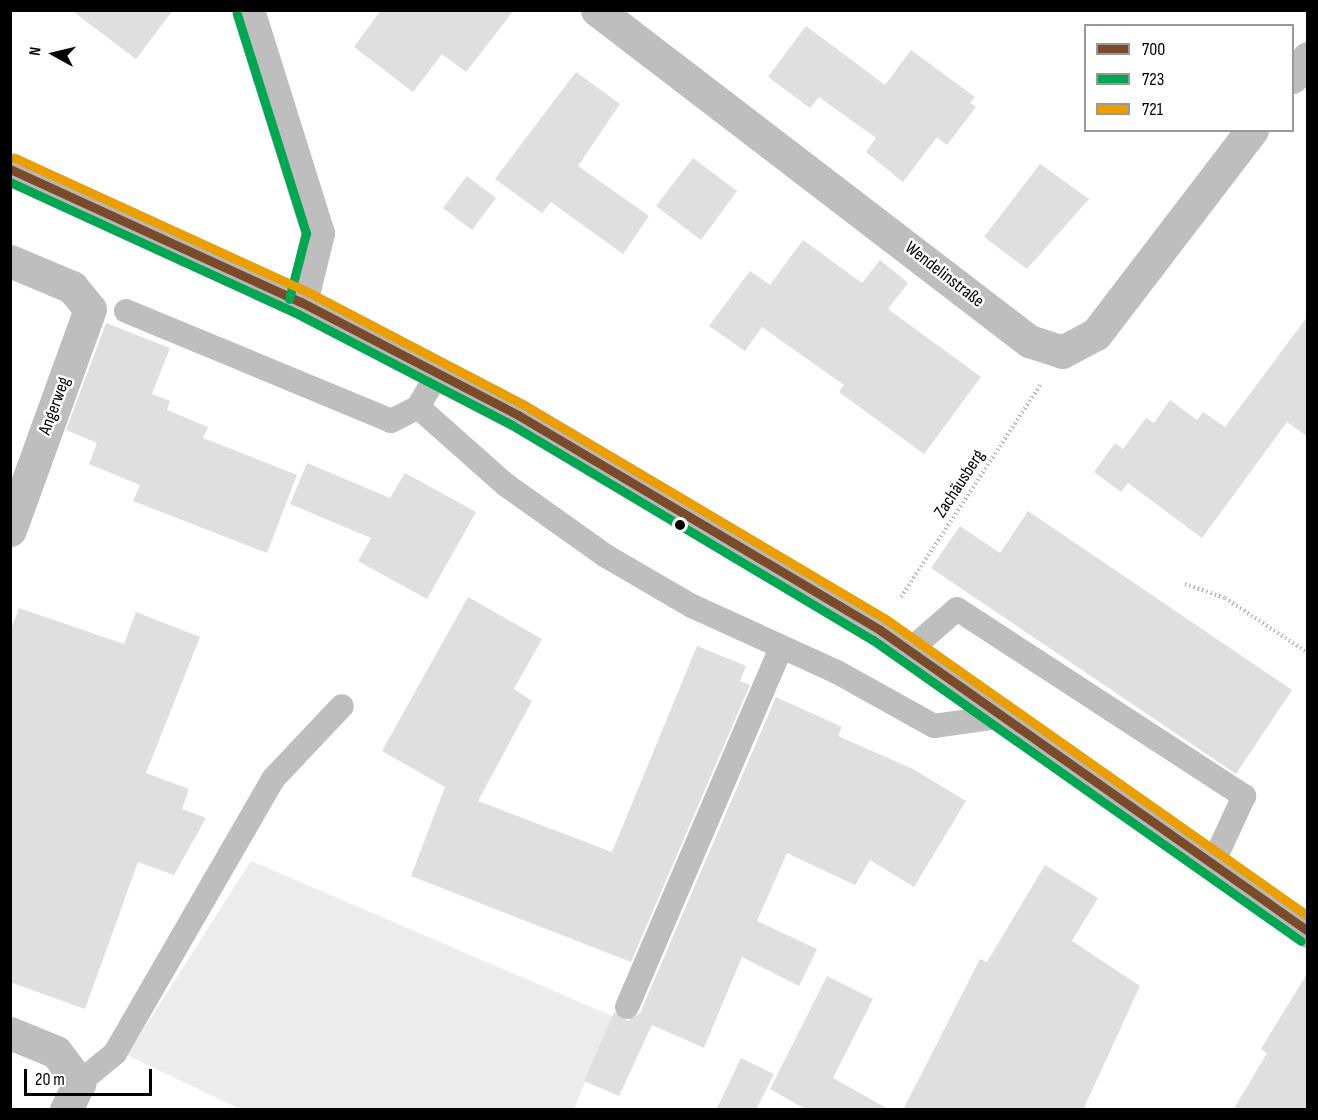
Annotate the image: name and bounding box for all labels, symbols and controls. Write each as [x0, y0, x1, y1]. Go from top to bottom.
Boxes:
north arrow [24, 24, 84, 84]
legend [1084, 24, 1294, 132]
text: 700 [1142, 39, 1165, 60]
text: N [26, 46, 46, 57]
text: 723 [1142, 69, 1164, 90]
text: 721 [1142, 99, 1163, 120]
street label: Wendelinstraße [900, 237, 988, 313]
street label: Angerweg [35, 374, 75, 438]
street label: Zachäusberg [930, 446, 990, 522]
unlabelled marker [674, 519, 686, 531]
scale bar [27, 1057, 154, 1095]
text: 20 m [35, 1069, 65, 1090]

